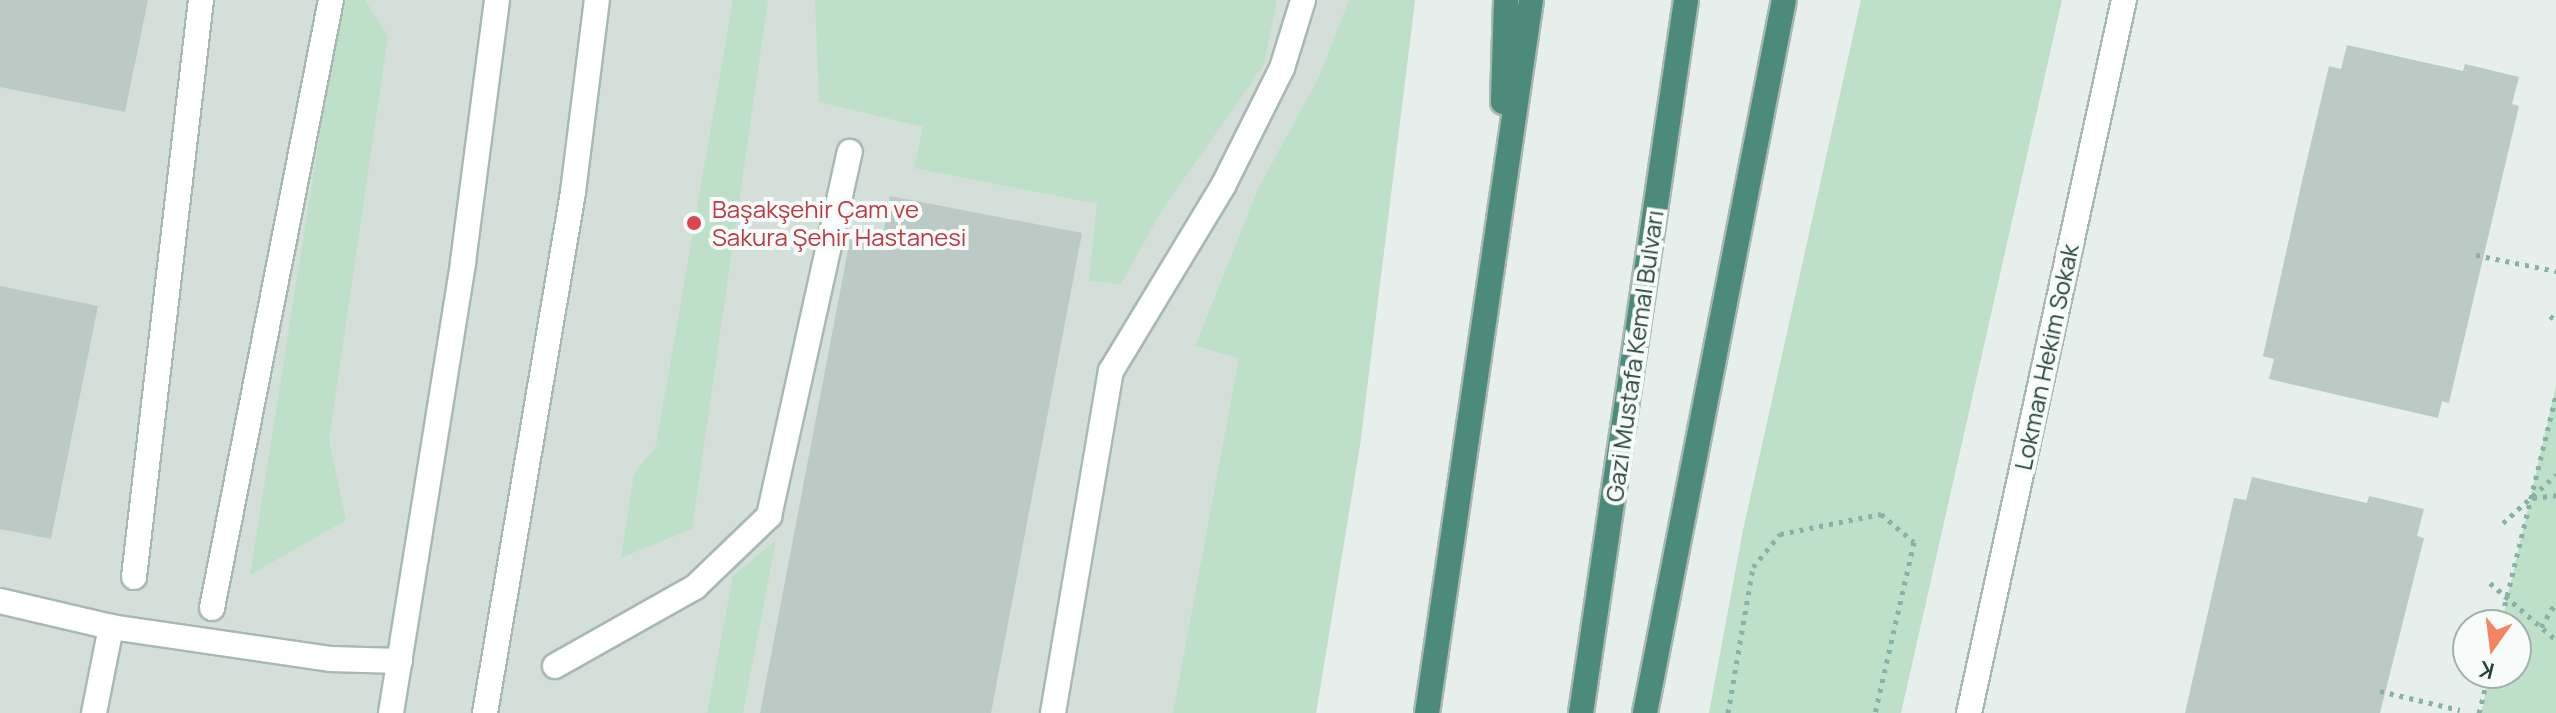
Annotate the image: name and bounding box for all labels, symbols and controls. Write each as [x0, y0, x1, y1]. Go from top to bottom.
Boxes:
place label: Başakşehir Çam ve Sakura Şehir Hastanesi [712, 195, 966, 251]
street label: Gazi Mustafa Kemal Bulvarı [1599, 208, 1669, 504]
marker: Başakşehir Çam ve Sakura Şehir Hastanesi [683, 212, 705, 234]
street label: Lokman Hekim Sokak [2008, 241, 2084, 473]
north arrow [2452, 609, 2532, 689]
text: K [2476, 654, 2497, 687]

